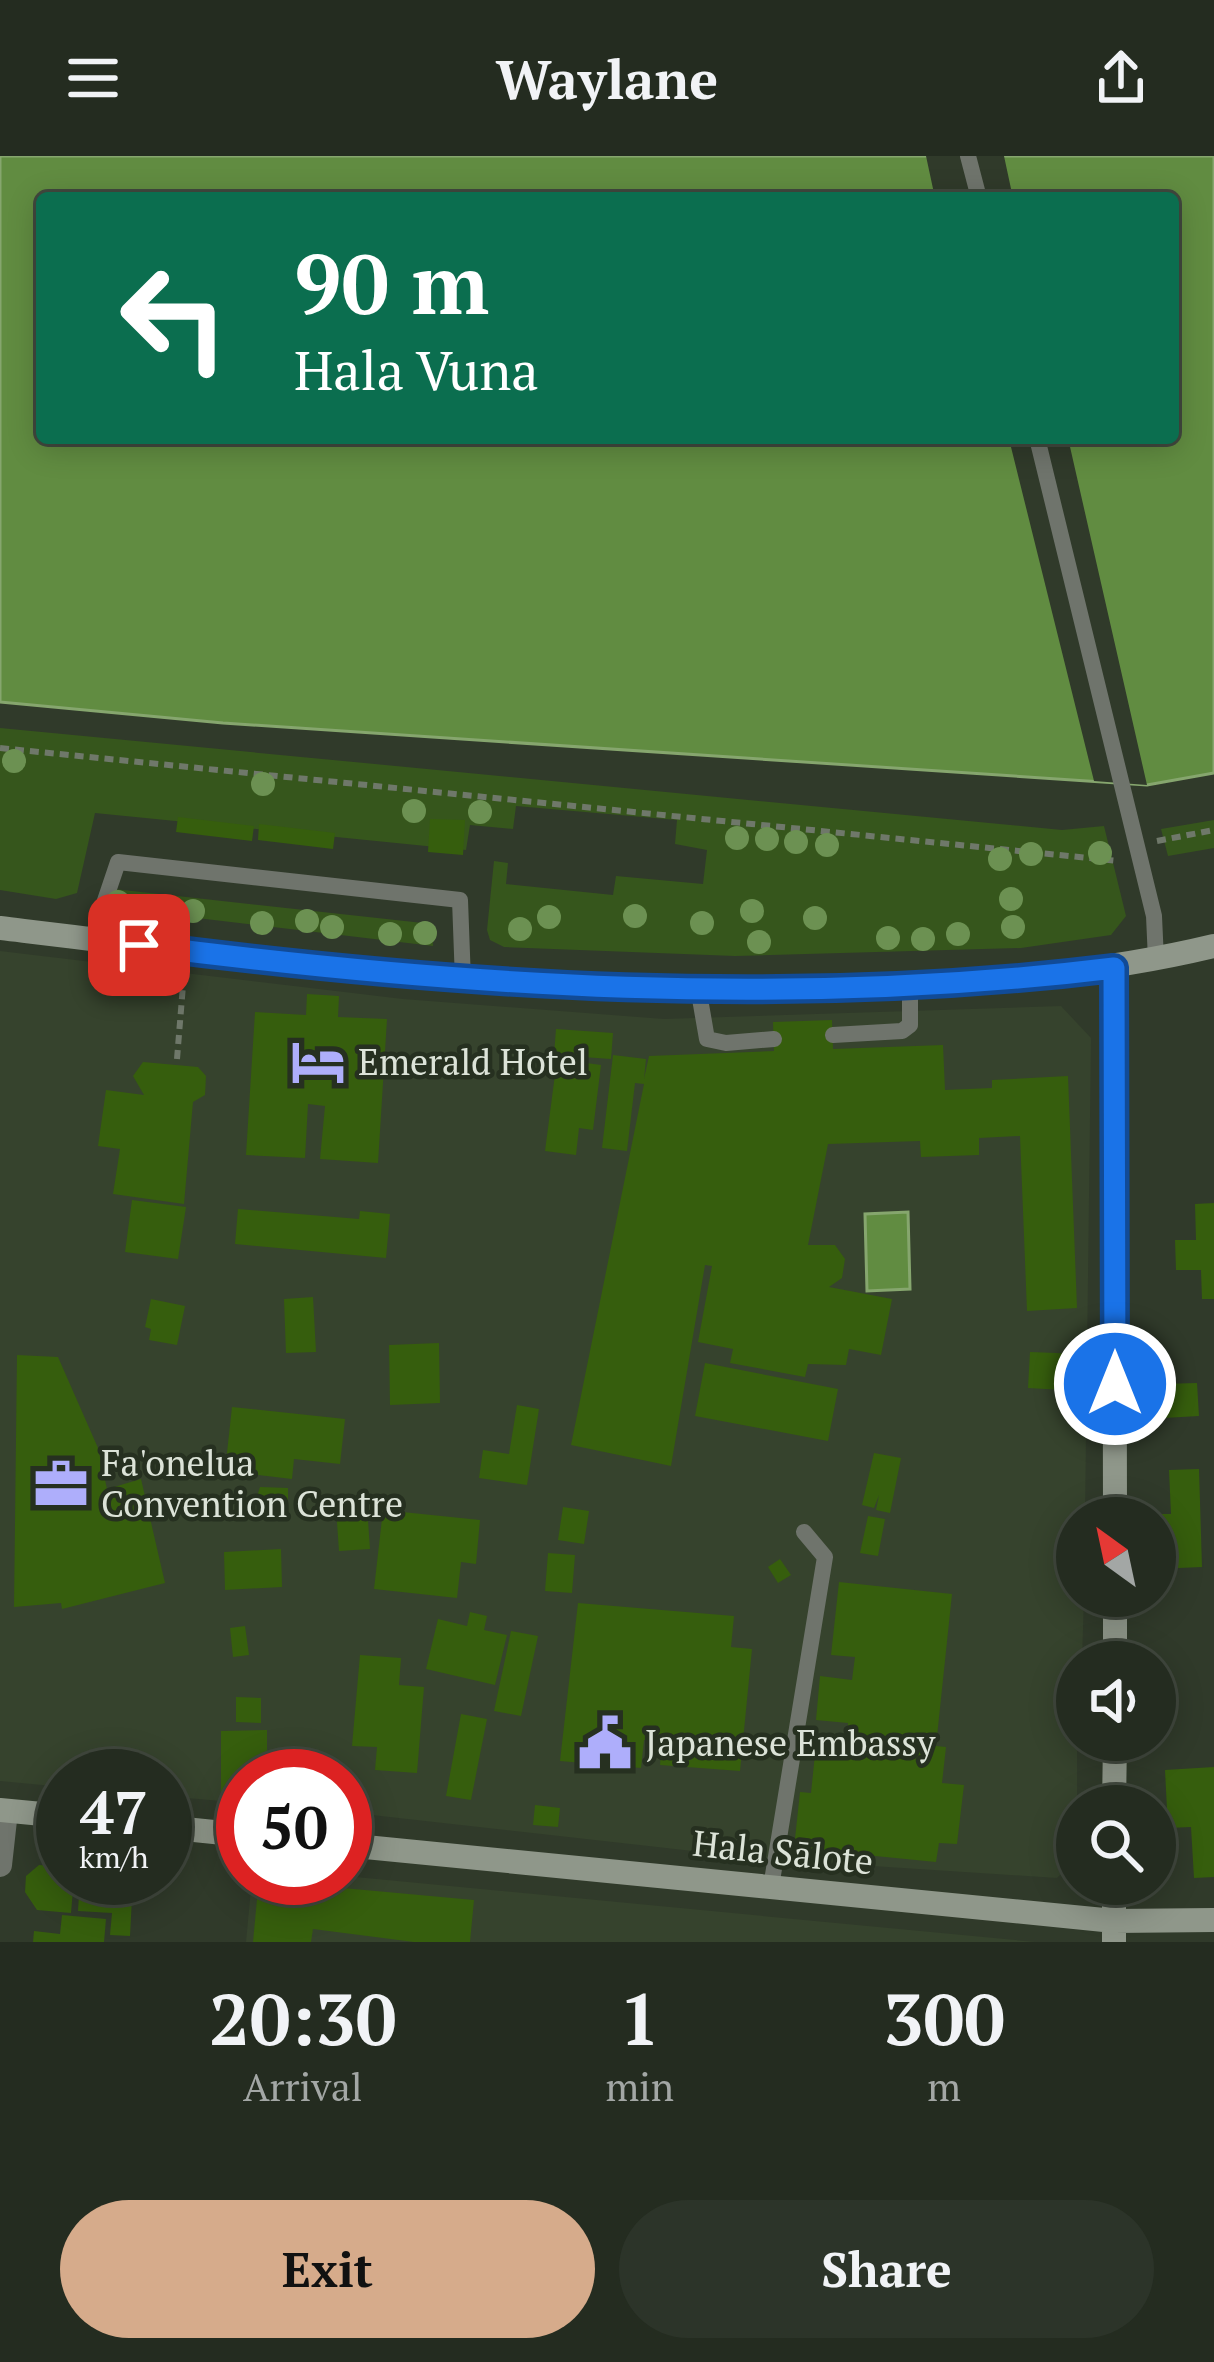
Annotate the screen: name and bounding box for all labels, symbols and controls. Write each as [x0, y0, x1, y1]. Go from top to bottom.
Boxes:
text: Waylane [496, 43, 718, 114]
icon: menu [60, 45, 126, 111]
icon: share [1088, 45, 1154, 111]
text: 90 m [294, 227, 489, 338]
icon: left [96, 240, 252, 396]
text: Hala Vuna [294, 334, 539, 405]
pin [88, 894, 190, 996]
icon: arrive [106, 912, 172, 978]
hotel icon: Emerald Hotel [289, 1033, 347, 1091]
place label: Emerald Hotel [358, 1038, 588, 1085]
position arrow [1052, 1321, 1178, 1447]
place label: Fa'onelua Convention Centre [101, 1439, 403, 1527]
office icon: Fa'onelua Convention Centre [32, 1455, 90, 1513]
north arrow [1056, 1497, 1176, 1617]
map controls [1056, 1497, 1176, 1905]
button: sound [1056, 1641, 1176, 1761]
public building icon: Japanese Embassy [576, 1714, 634, 1772]
place label: Japanese Embassy [645, 1719, 936, 1766]
speed limit sign: 50 [216, 1749, 372, 1905]
text: 47 [80, 1772, 148, 1851]
button: search [1056, 1785, 1176, 1905]
street label: Hala Sālote [690, 1819, 876, 1884]
text: km/h [79, 1837, 149, 1877]
text: 20:30 [209, 1970, 396, 2066]
text: 1 [619, 1970, 660, 2066]
text: 300 [883, 1970, 1005, 2066]
text: Arrival [243, 2060, 362, 2112]
text: min [605, 2060, 674, 2112]
text: m [927, 2060, 961, 2112]
button: Exit [60, 2200, 595, 2338]
button: Share [619, 2200, 1154, 2338]

